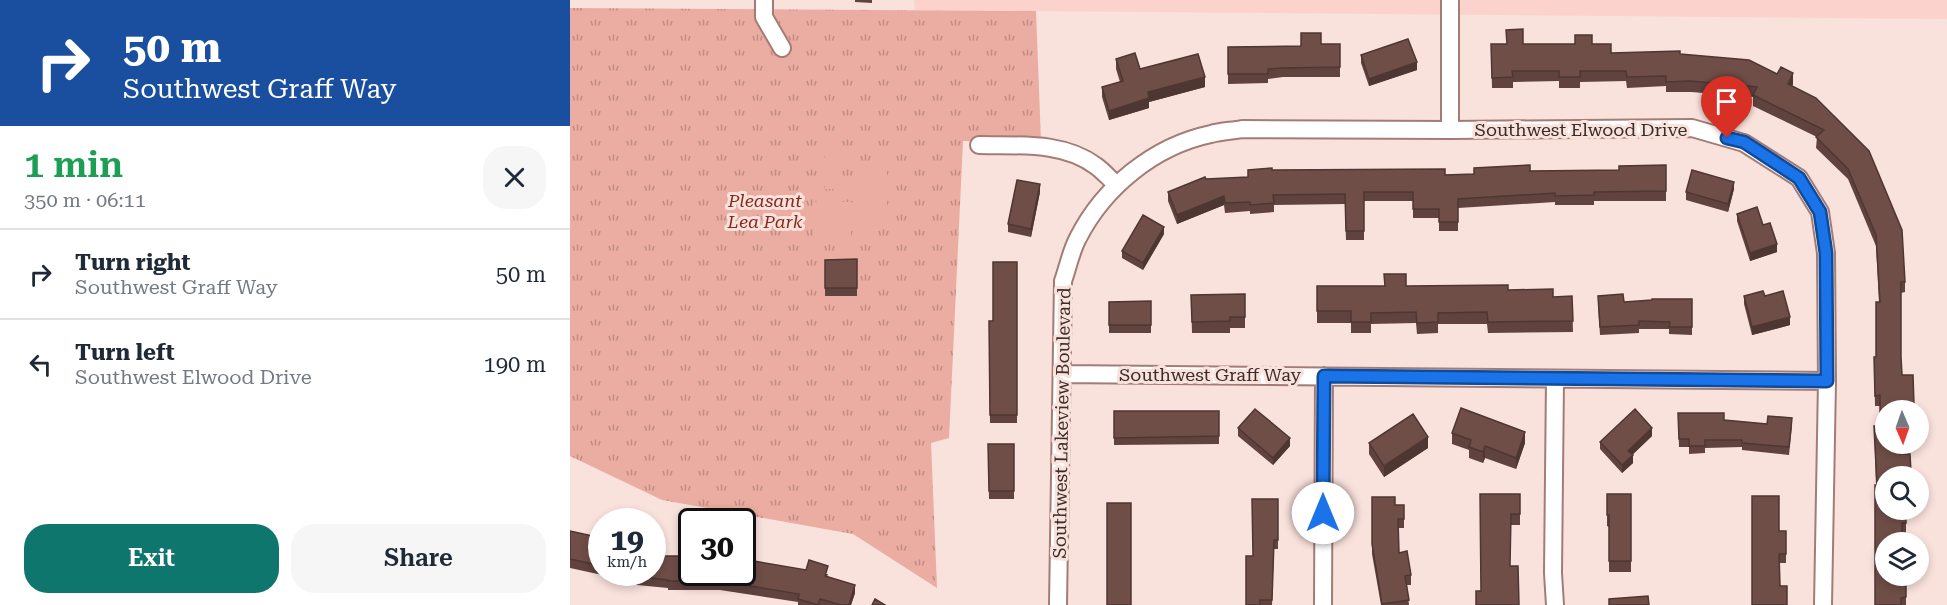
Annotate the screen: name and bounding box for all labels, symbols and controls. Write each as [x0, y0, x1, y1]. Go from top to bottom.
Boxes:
text: 50 m [123, 23, 221, 72]
icon: right [24, 24, 102, 102]
text: Southwest Graff Way [123, 73, 396, 105]
pin [1701, 76, 1752, 138]
icon: arrive [1710, 85, 1743, 118]
street label: Southwest Elwood Drive [1475, 119, 1688, 140]
text: 1 min [24, 144, 123, 186]
button: close [483, 146, 546, 209]
text: 350 m · 06:11 [24, 188, 146, 212]
park label: Pleasant Lea Park [727, 190, 803, 232]
text: Turn right [75, 250, 190, 275]
icon: right [24, 258, 57, 291]
text: 50 m [496, 262, 546, 287]
text: Southwest Graff Way [75, 275, 278, 299]
street label: Southwest Lakeview Boulevard [1049, 287, 1074, 559]
text: Turn left [75, 340, 175, 365]
icon: left [24, 348, 57, 381]
text: 190 m [483, 352, 546, 377]
street label: Southwest Graff Way [1119, 364, 1301, 385]
text: Southwest Elwood Drive [75, 365, 312, 389]
north arrow [1875, 400, 1929, 454]
map controls [1875, 400, 1929, 586]
button: search [1875, 466, 1929, 520]
position arrow [1291, 481, 1355, 545]
speed limit sign: 30 [678, 508, 756, 586]
text: 19 [610, 522, 644, 557]
button: Exit [24, 524, 279, 593]
button: Share [291, 524, 546, 593]
button: layers [1875, 532, 1929, 586]
text: km/h [607, 553, 647, 571]

